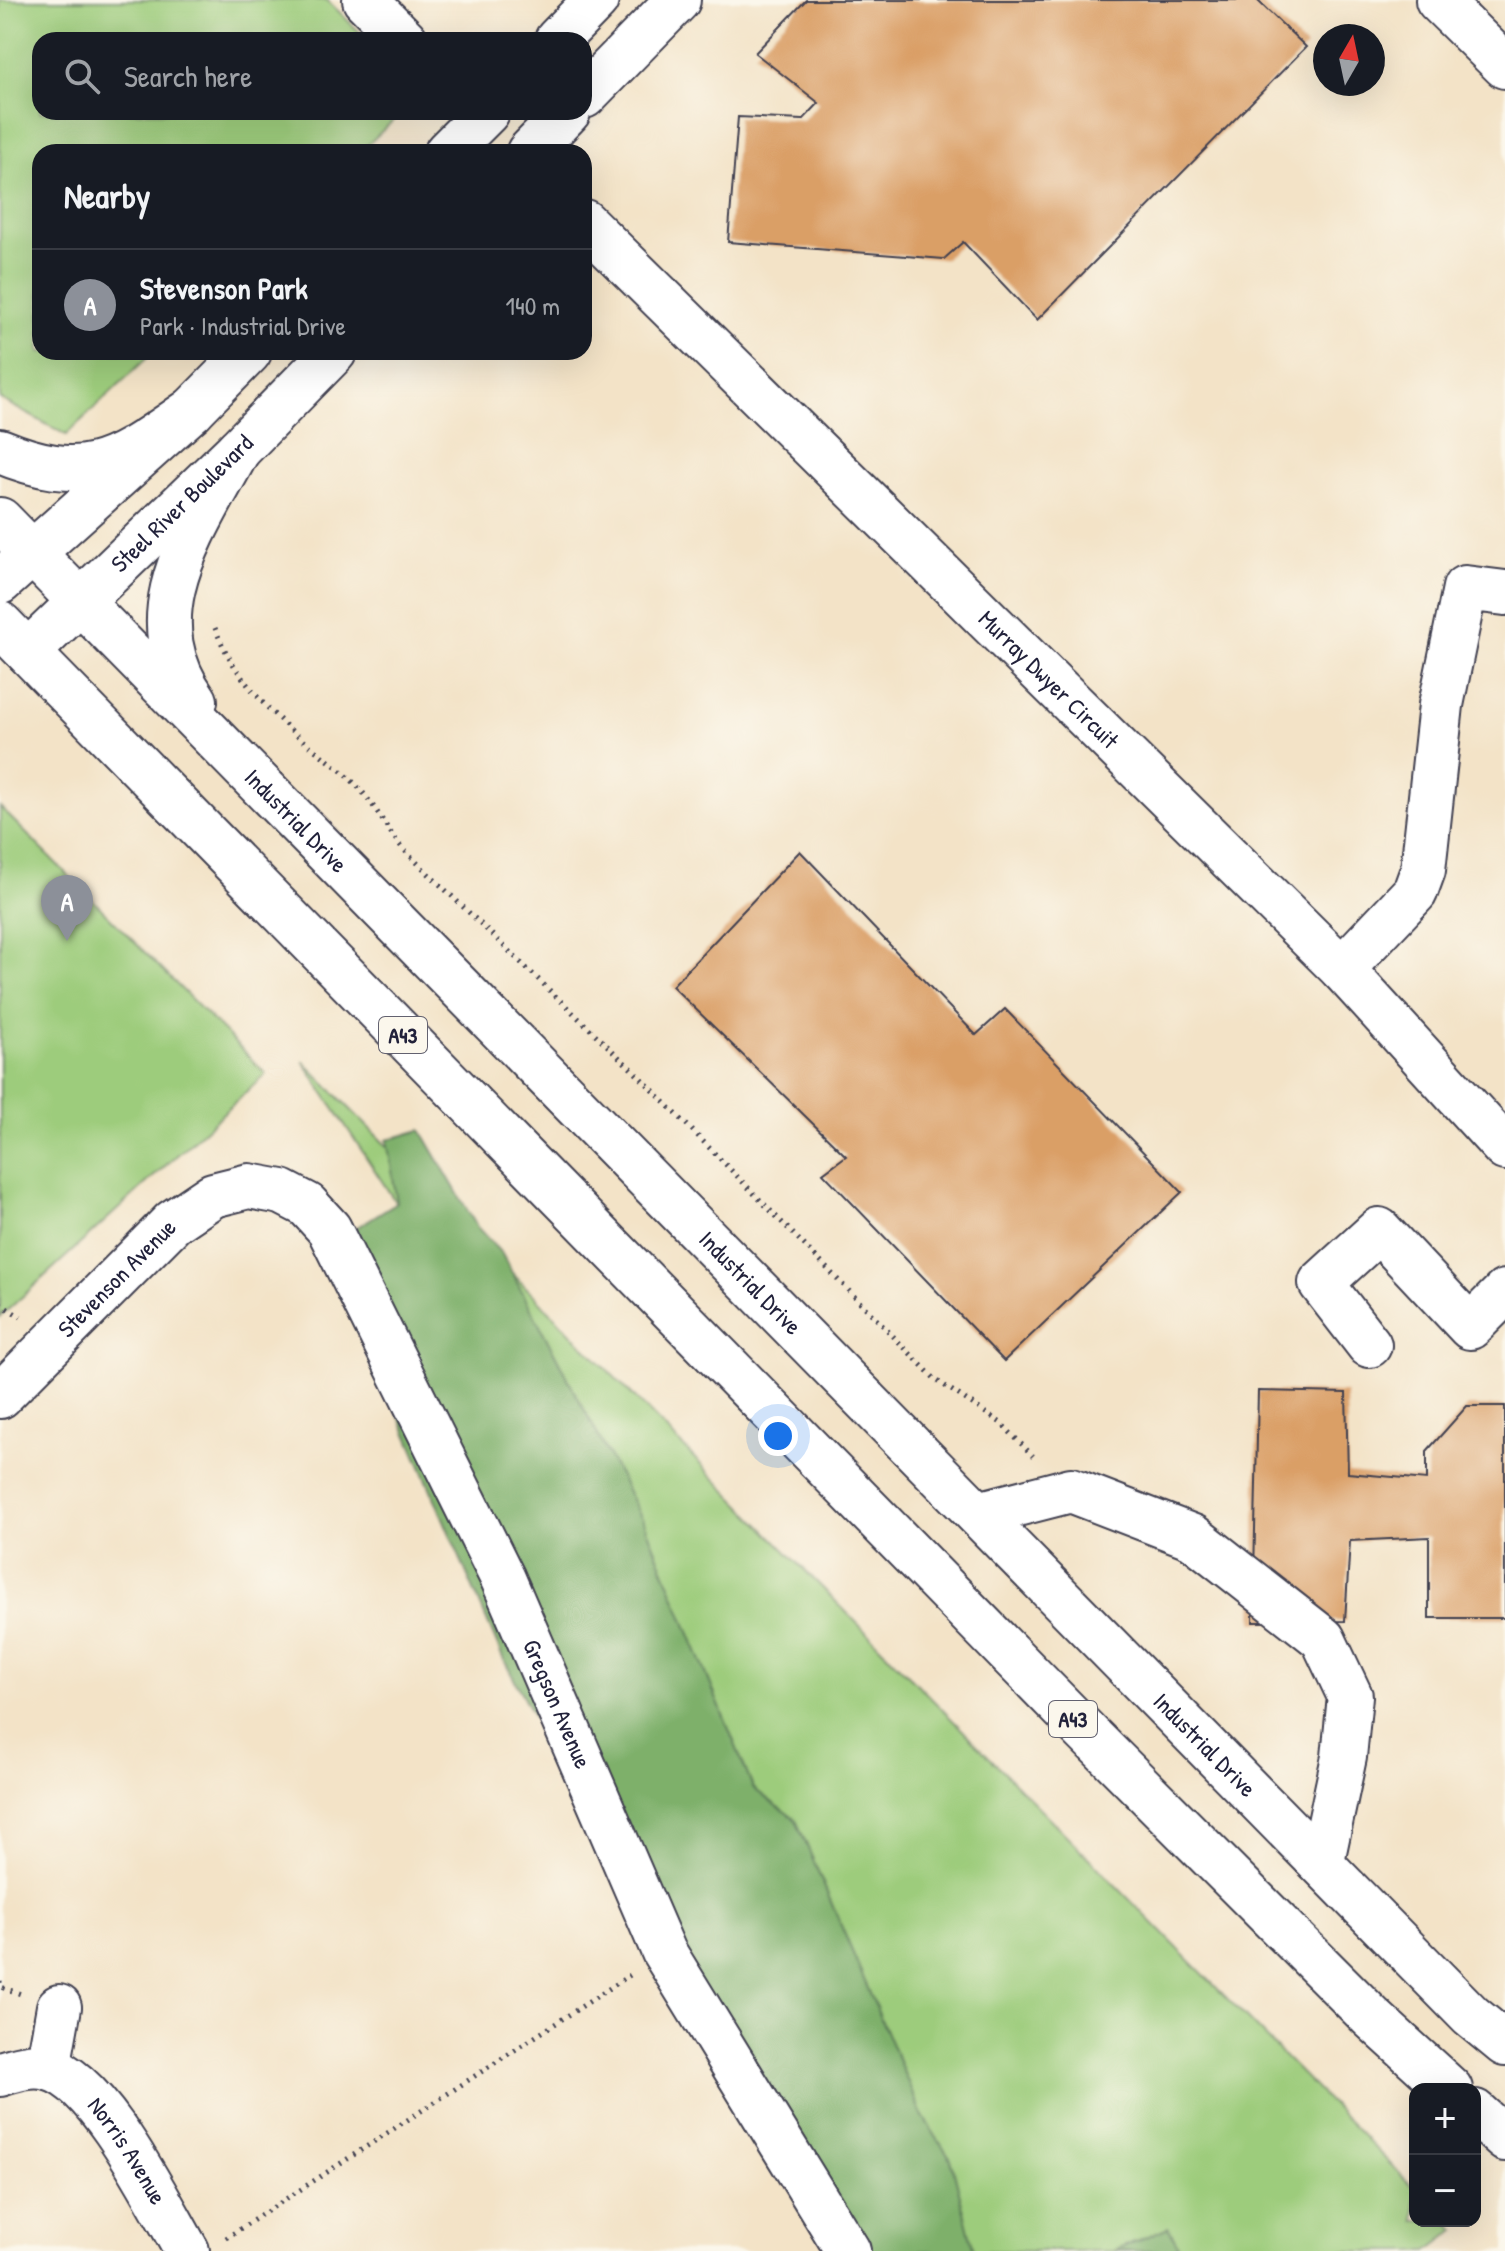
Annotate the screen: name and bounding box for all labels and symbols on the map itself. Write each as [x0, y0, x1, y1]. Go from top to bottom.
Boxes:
north arrow [1313, 24, 1385, 96]
street label: Steel River Boulevard [104, 427, 260, 579]
street label: Murray Dwyer Circuit [972, 603, 1127, 756]
street label: Industrial Drive [238, 761, 355, 880]
pin: A [41, 875, 93, 941]
road number: A43 [379, 1017, 427, 1053]
street label: Stevenson Avenue [50, 1211, 183, 1344]
street label: Industrial Drive [692, 1223, 810, 1342]
your location [758, 1416, 798, 1456]
street label: Gregson Avenue [516, 1634, 600, 1773]
street label: Industrial Drive [1147, 1685, 1264, 1804]
road number: A43 [1049, 1701, 1097, 1737]
street label: Norris Avenue [81, 2090, 175, 2210]

